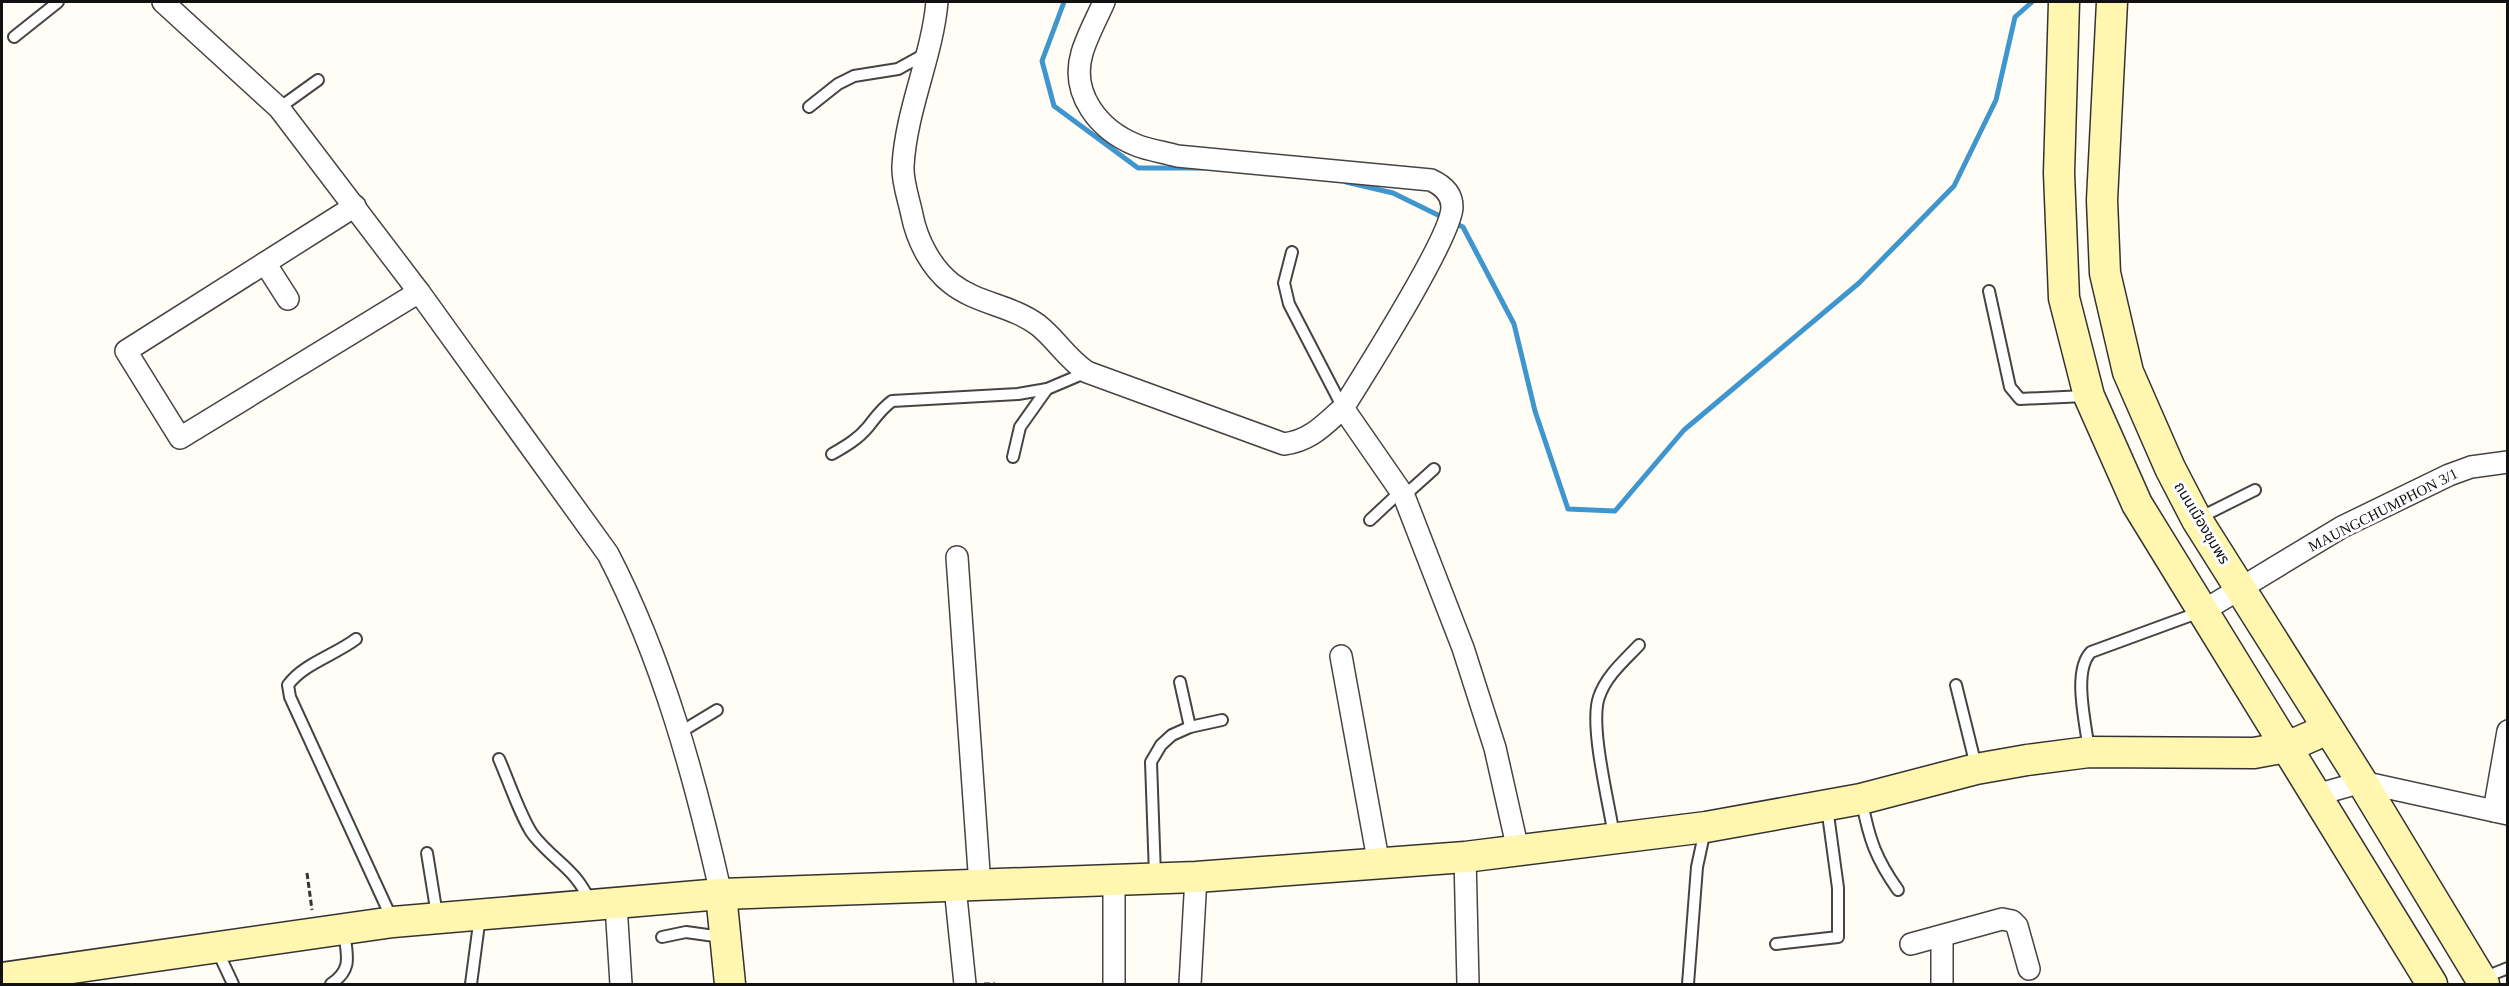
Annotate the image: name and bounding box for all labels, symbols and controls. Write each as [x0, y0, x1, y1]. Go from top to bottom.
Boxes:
street label: MAUNGCHUMPHON 3/1 [2306, 465, 2460, 555]
street label: ถนนเมืองชุมพร [2170, 479, 2233, 567]

